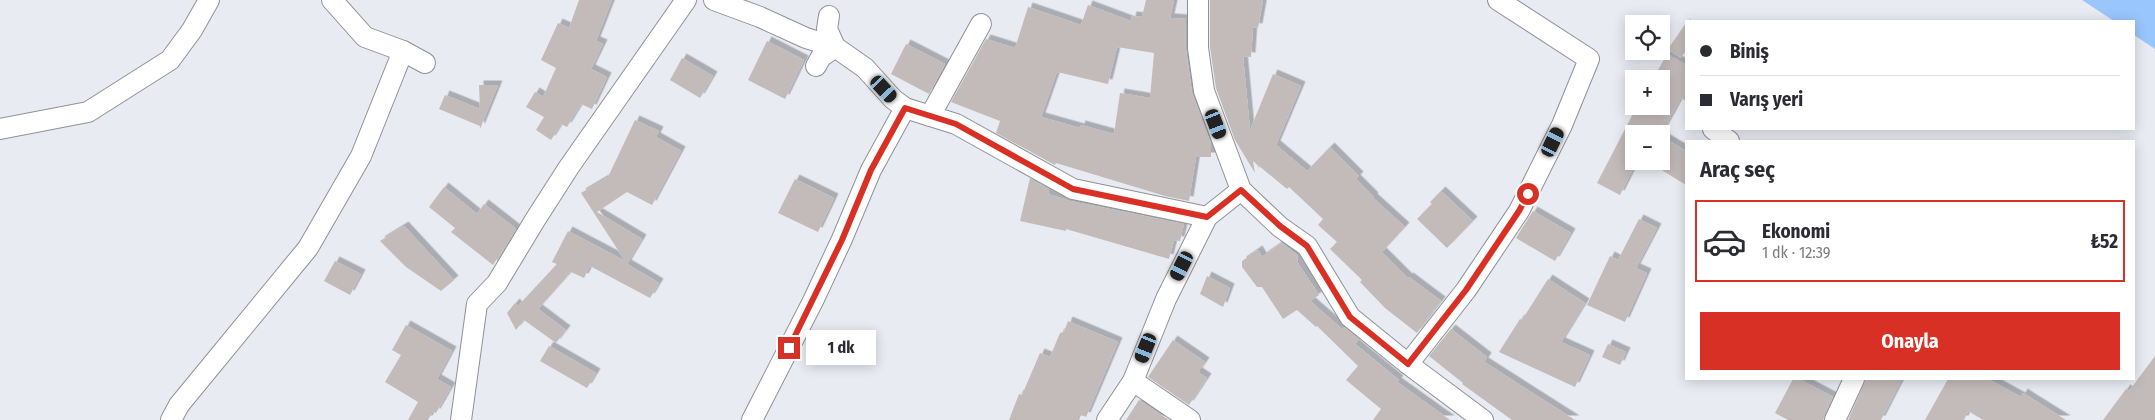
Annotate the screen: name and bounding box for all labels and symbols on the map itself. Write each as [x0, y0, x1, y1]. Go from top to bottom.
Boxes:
car [868, 73, 899, 105]
car [1203, 107, 1228, 141]
car [1539, 125, 1566, 159]
route start [1517, 183, 1539, 205]
car [1168, 249, 1195, 283]
callout: 1 dk [806, 330, 876, 366]
car [1133, 331, 1158, 365]
route end [778, 337, 800, 359]

